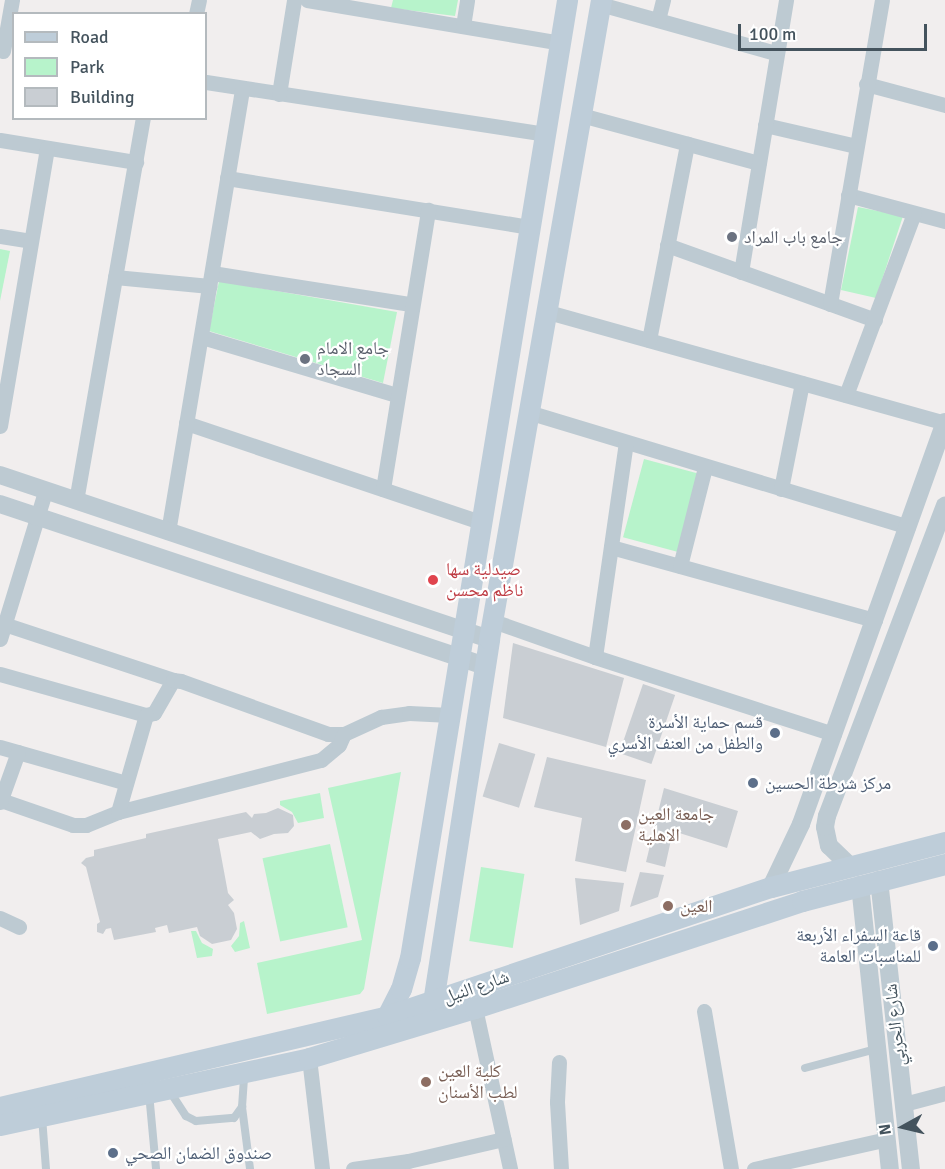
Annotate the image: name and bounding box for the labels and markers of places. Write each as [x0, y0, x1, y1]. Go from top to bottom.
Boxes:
place label: جامع باب المراد [744, 226, 843, 248]
marker: جامع باب المراد [725, 230, 739, 244]
place label: جامع الامام السجاد [317, 338, 389, 380]
marker: جامع الامام السجاد [298, 352, 312, 366]
place label: صيدلية سها ناظم محسن [446, 559, 524, 602]
marker: صيدلية سها ناظم محسن [424, 571, 442, 589]
place label: قسم حماية الأسرة والطفل من العنف الأسري [608, 712, 763, 754]
marker: قسم حماية الأسرة والطفل من العنف الأسري [768, 726, 782, 740]
place label: مركز شرطة الحسين [765, 772, 891, 794]
marker: مركز شرطة الحسين [746, 776, 760, 790]
place label: جامعة العين الاهلية [638, 804, 714, 846]
marker: جامعة العين الاهلية [619, 818, 633, 832]
place label: العين [680, 895, 713, 917]
marker: العين [661, 899, 675, 913]
place label: قاعة السفراء الأربعة للمناسبات العامة [796, 925, 921, 968]
marker: قاعة السفراء الأربعة للمناسبات العامة [926, 939, 940, 953]
place label: كلية العين لطب الأسنان [438, 1061, 518, 1104]
marker: كلية العين لطب الأسنان [419, 1075, 433, 1089]
place label: صندوق الضمان الصحي [125, 1142, 272, 1164]
marker: صندوق الضمان الصحي [106, 1146, 120, 1160]

